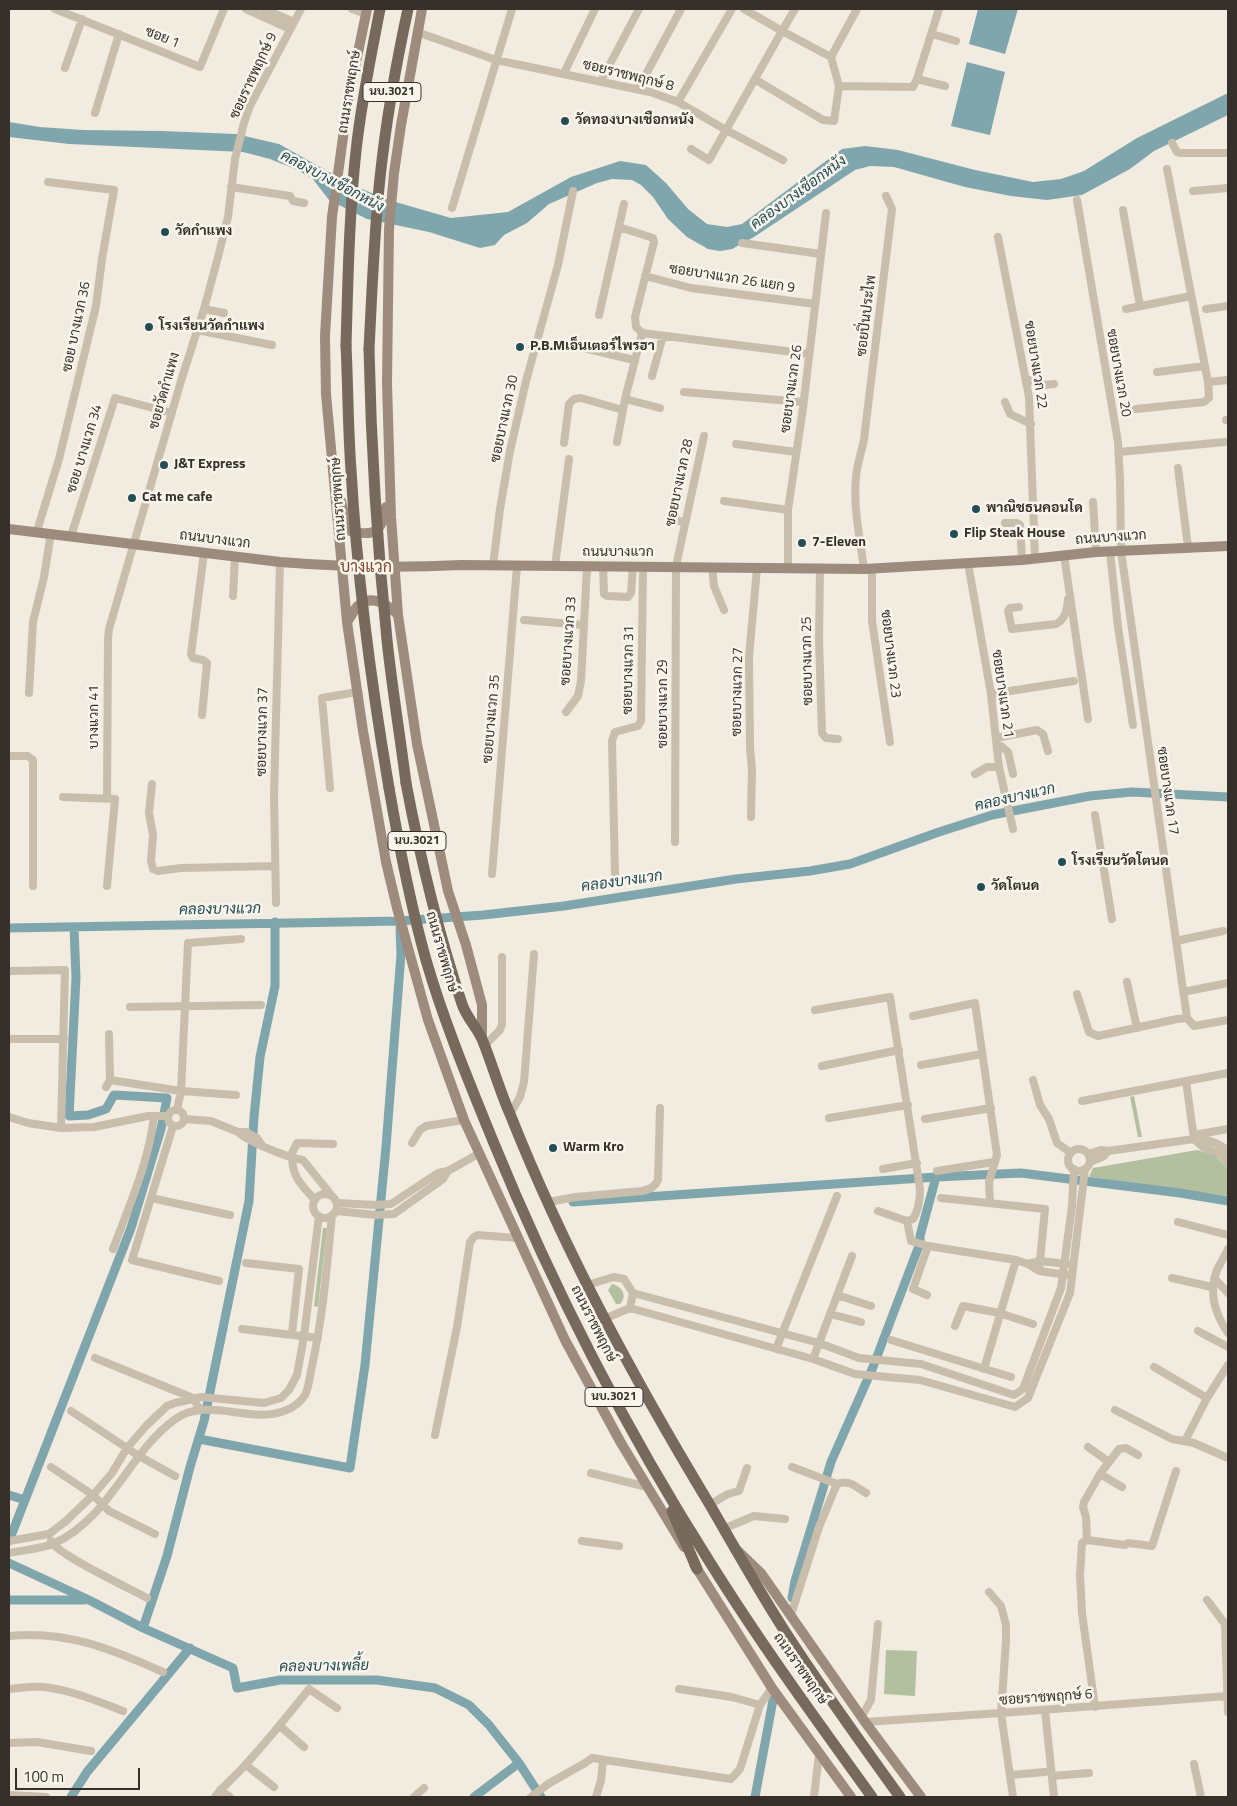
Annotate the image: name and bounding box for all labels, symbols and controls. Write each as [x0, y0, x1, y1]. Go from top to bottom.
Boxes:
street label: ซอย 1 [142, 24, 182, 52]
street label: ซอยราชพฤกษ์ 9 [227, 30, 281, 122]
street label: ถนนราชพฤกษ์ [335, 49, 365, 135]
street label: ซอยราชพฤกษ์ 8 [581, 57, 675, 95]
road number: นบ.3021 [363, 82, 421, 101]
place label: วัดทองบางเชือกหนัง [575, 113, 694, 129]
marker: วัดทองบางเชือกหนัง [559, 115, 571, 127]
water label: คลองบางเชือกหนัง [277, 147, 387, 217]
water label: คลองบางเชือกหนัง [748, 152, 850, 234]
place label: วัดกำแพง [175, 224, 232, 240]
marker: วัดกำแพง [159, 226, 171, 238]
street label: ซอยบางแวก 26 แยก 9 [668, 261, 796, 297]
street label: ซอยปิ่นประไพ [854, 274, 880, 358]
street label: ซอย บางแวก 36 [59, 280, 95, 374]
place label: โรงเรียนวัดกำแพง [159, 319, 265, 335]
street label: ซอยบางแวก 22 [1020, 320, 1050, 410]
marker: โรงเรียนวัดกำแพง [143, 321, 155, 333]
street label: ซอยบางแวก 20 [1102, 328, 1134, 418]
place label: P.B.Mเอ็นเตอร์ไพรฮา [530, 339, 655, 355]
marker: P.B.Mเอ็นเตอร์ไพรฮา [514, 341, 526, 353]
street label: ซอยบางแวก 26 [777, 344, 807, 434]
street label: ซอยวัดกำแพง [146, 350, 184, 432]
street label: ซอยบางแวก 30 [488, 374, 522, 464]
street label: ซอย บางแวก 34 [63, 402, 107, 496]
street label: ซอยบางแวก 28 [663, 438, 697, 528]
place label: J&T Express [174, 457, 246, 473]
street label: ถนนราชพฤกษ์ [328, 457, 350, 541]
marker: J&T Express [158, 459, 170, 471]
place label: Cat me cafe [142, 490, 212, 506]
marker: Cat me cafe [126, 492, 138, 504]
place label: พาณิชธนคอนโด [986, 501, 1083, 517]
marker: พาณิชธนคอนโด [970, 503, 982, 515]
place label: Flip Steak House [964, 526, 1065, 542]
street label: ถนนบางแวก [179, 527, 251, 553]
street label: ถนนบางแวก [1075, 527, 1147, 549]
marker: Flip Steak House [948, 528, 960, 540]
place label: 7-Eleven [812, 535, 866, 551]
marker: 7-Eleven [796, 537, 808, 549]
street label: ถนนบางแวก [582, 545, 654, 561]
district label: บางแวก [340, 558, 392, 578]
street label: ซอยบางแวก 33 [558, 596, 580, 686]
street label: ซอยบางแวก 23 [876, 609, 904, 699]
street label: ซอยบางแวก 25 [799, 616, 817, 706]
street label: ซอยบางแวก 31 [620, 625, 638, 715]
street label: ซอยบางแวก 27 [729, 647, 747, 737]
street label: ซอยบางแวก 21 [987, 649, 1017, 739]
street label: ซอยบางแวก 29 [656, 659, 672, 749]
street label: ซอยบางแวก 35 [480, 674, 504, 764]
street label: บางแวก 41 [87, 685, 103, 749]
street label: ซอยบางแวก 37 [254, 687, 272, 777]
street label: ซอยบางแวก 17 [1152, 746, 1182, 836]
water label: คลองบางแวก [973, 780, 1057, 816]
road number: นบ.3021 [388, 831, 446, 850]
place label: โรงเรียนวัดโตนด [1072, 854, 1169, 870]
marker: โรงเรียนวัดโตนด [1056, 856, 1068, 868]
water label: คลองบางแวก [580, 867, 664, 897]
place label: วัดโตนด [991, 879, 1039, 895]
marker: วัดโตนด [975, 881, 987, 893]
water label: คลองบางแวก [179, 900, 261, 920]
street label: ถนนราชพฤกษ์ [421, 909, 461, 995]
place label: Warm Kro [563, 1140, 624, 1156]
marker: Warm Kro [547, 1142, 559, 1154]
street label: ถนนราชพฤกษ์ [566, 1283, 620, 1365]
road number: นบ.3021 [585, 1388, 643, 1406]
street label: ถนนราชพฤกษ์ [769, 1630, 831, 1708]
water label: คลองบางเพลี้ย [279, 1657, 369, 1677]
street label: ซอยราชพฤกษ์ 6 [999, 1686, 1093, 1710]
scale bar [18, 1758, 142, 1790]
text: 100 m [23, 1765, 64, 1788]

